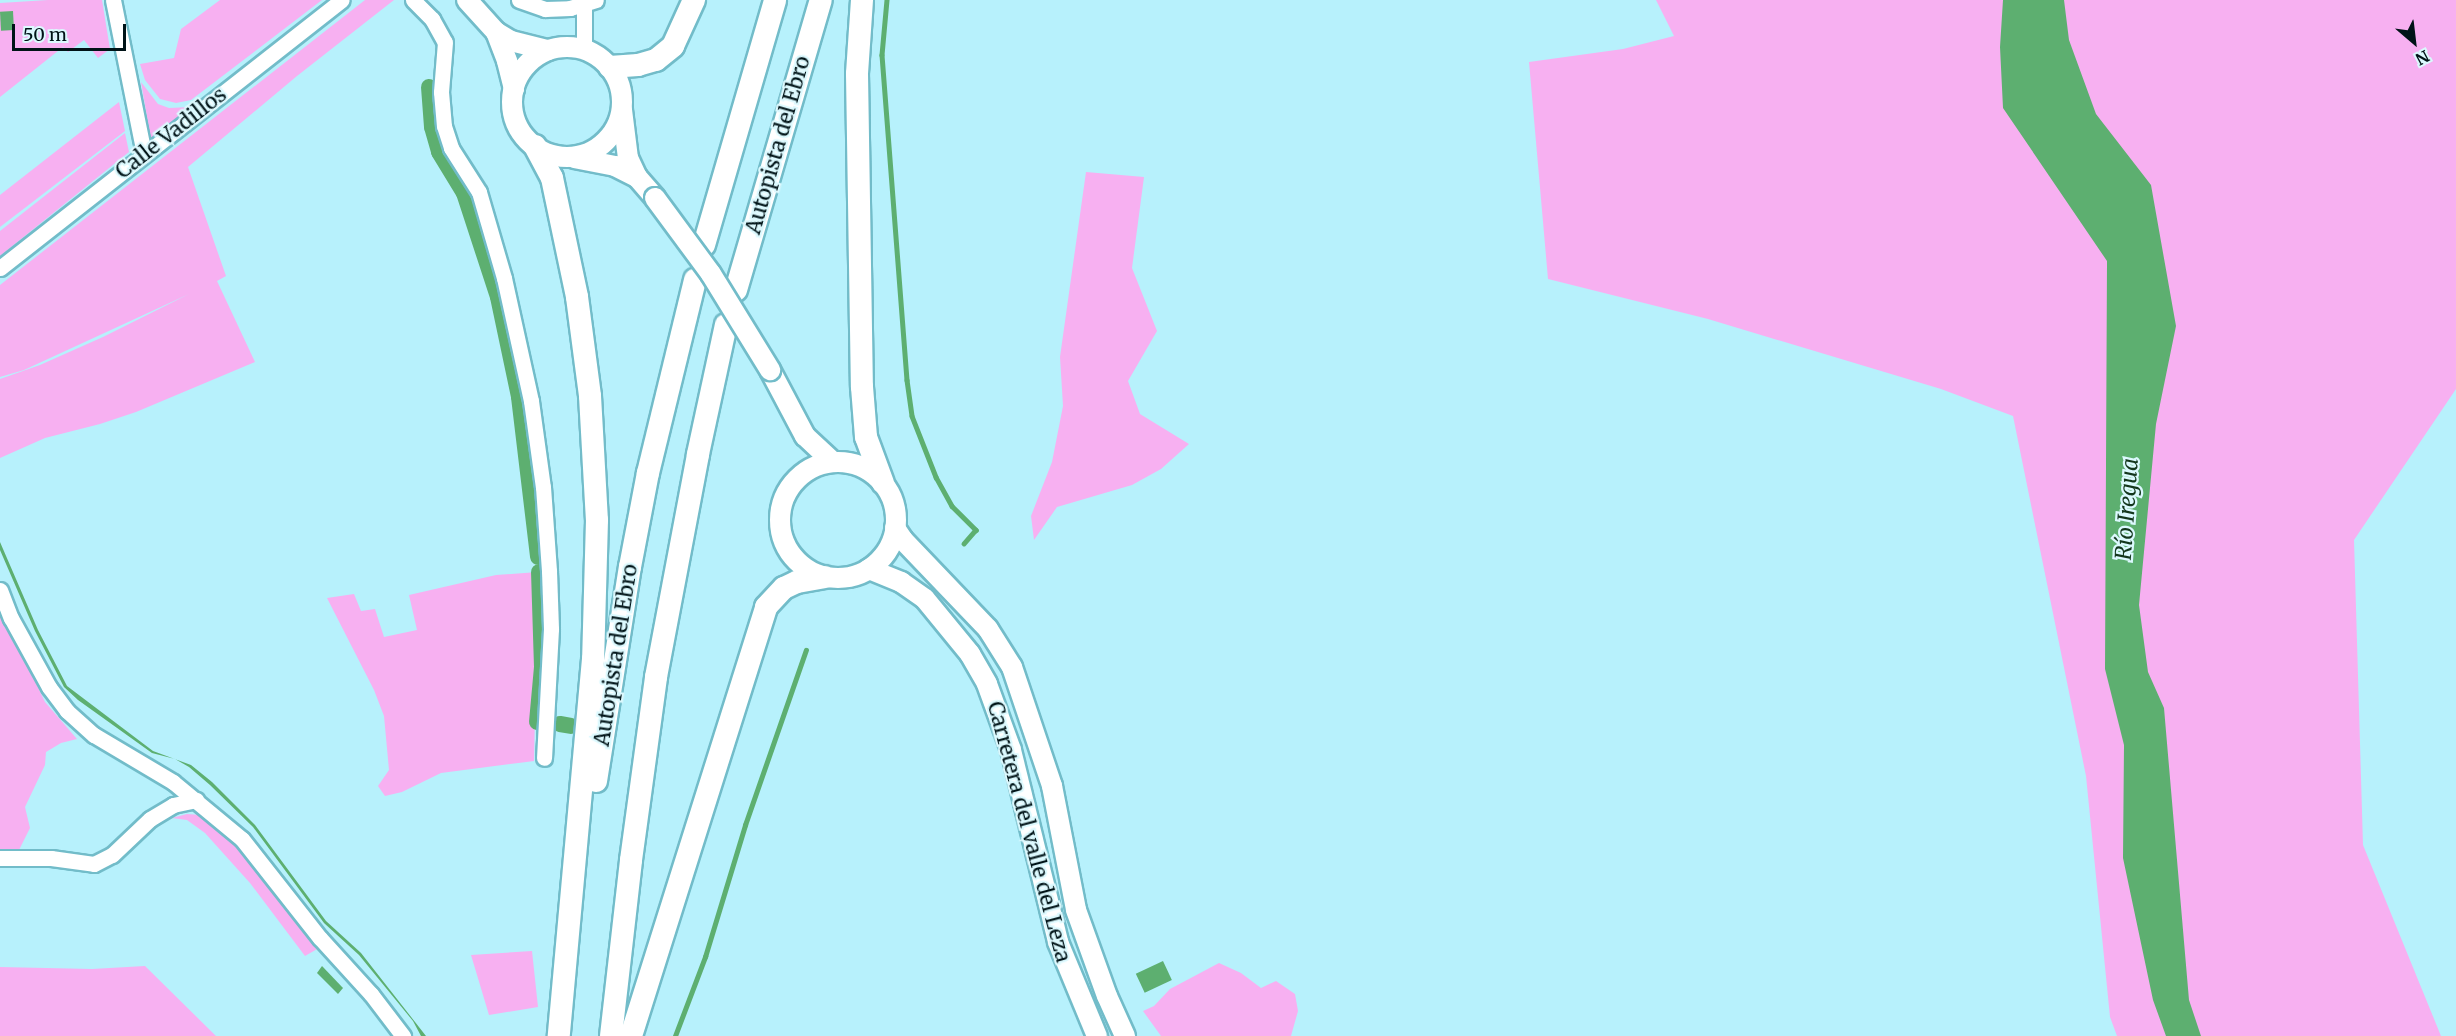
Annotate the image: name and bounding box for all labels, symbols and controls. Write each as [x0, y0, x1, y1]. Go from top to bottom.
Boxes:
scale bar [15, 12, 129, 50]
north arrow [2384, 12, 2444, 72]
text: 50 m [23, 23, 67, 46]
text: N [2412, 46, 2433, 70]
street label: Autopista del Ebro [741, 53, 815, 237]
street label: Calle Vadillos [111, 82, 231, 184]
water label: Río Iregua [2110, 457, 2144, 561]
street label: Autopista del Ebro [589, 562, 643, 748]
street label: Carretera del valle del Leza [982, 699, 1076, 965]

